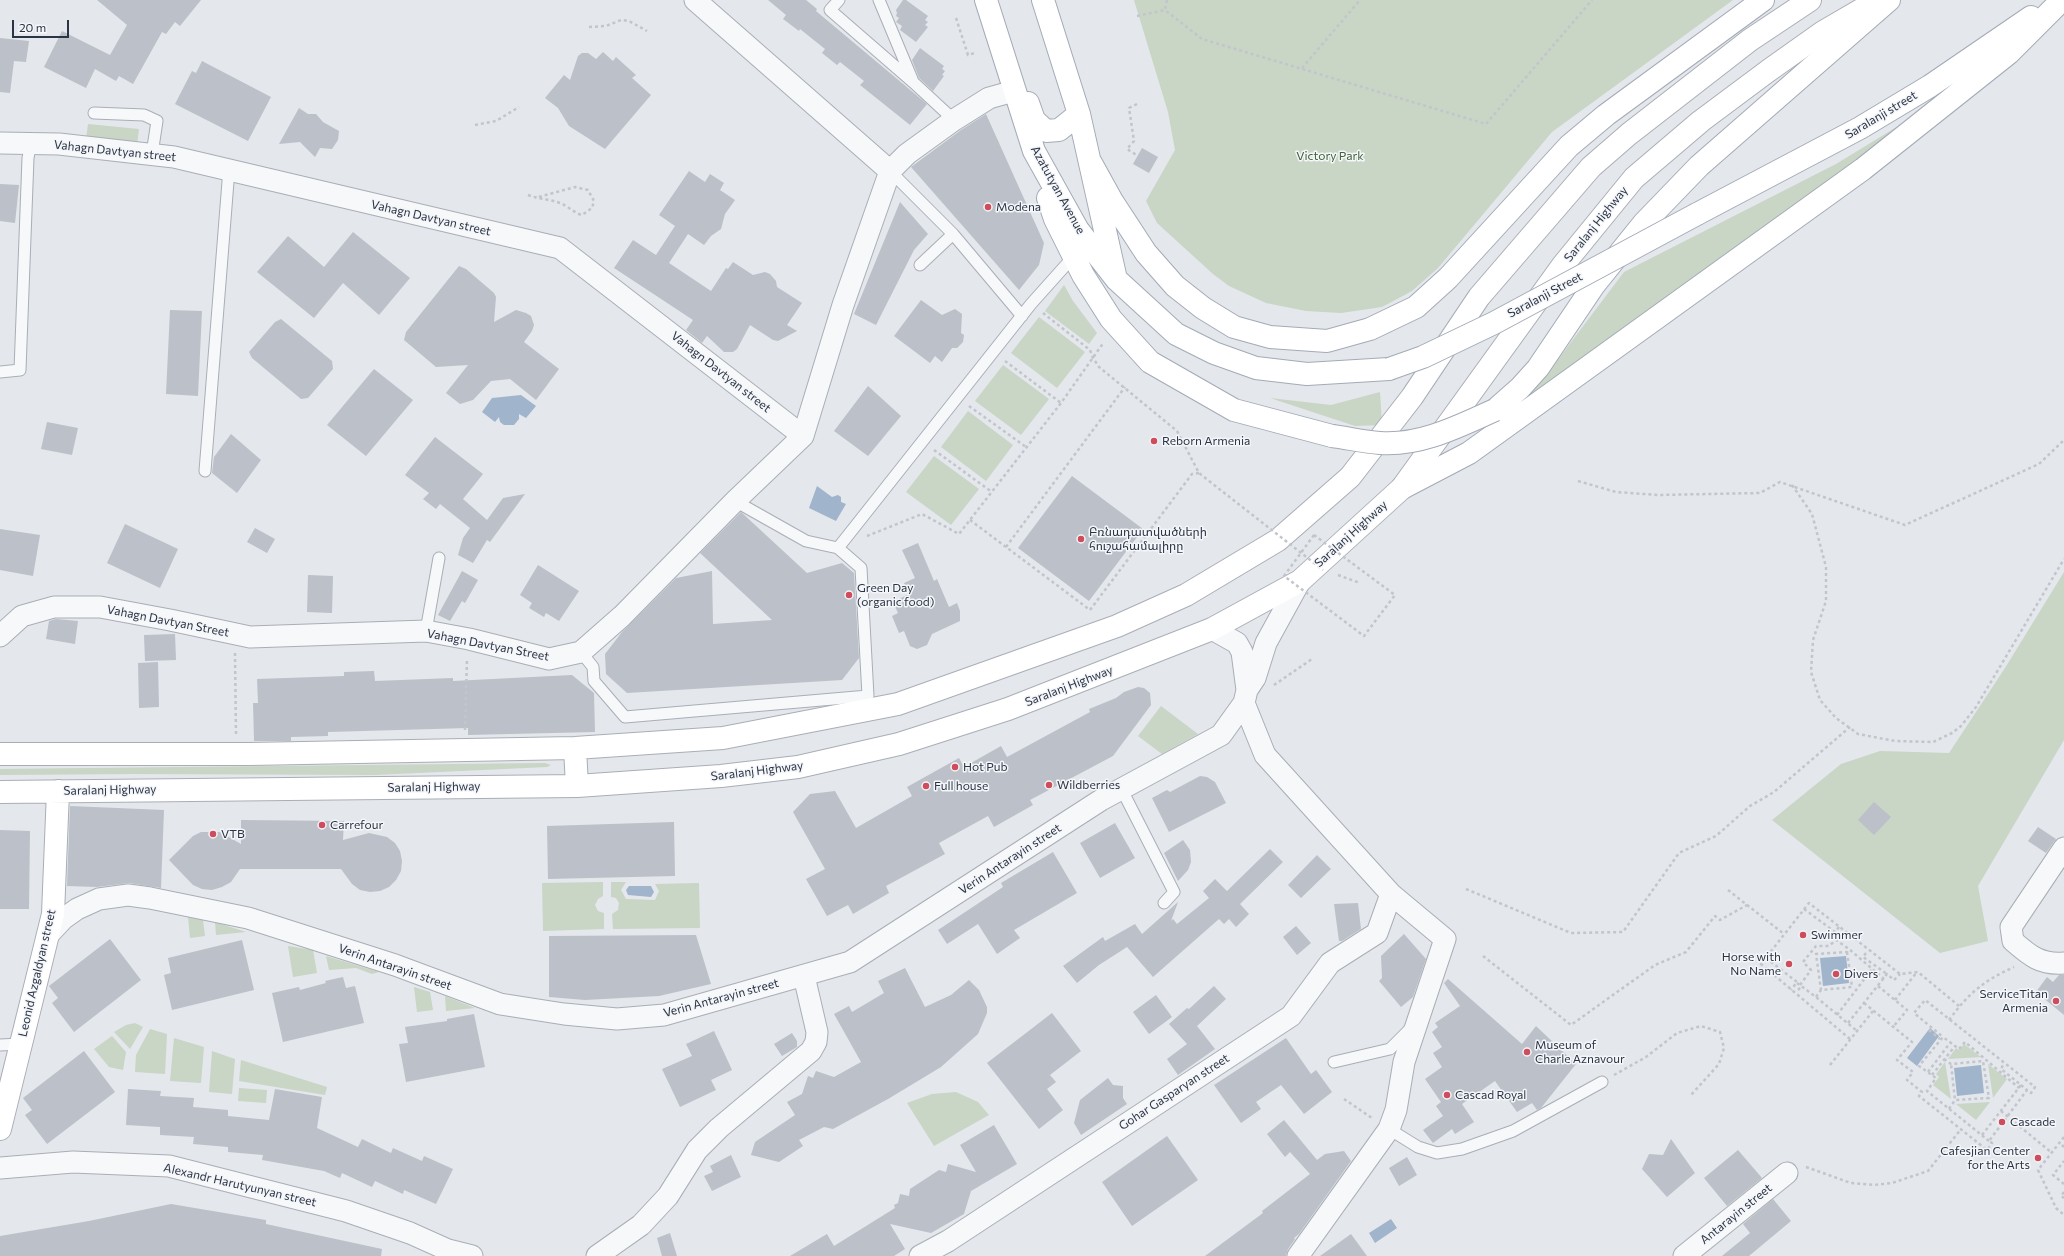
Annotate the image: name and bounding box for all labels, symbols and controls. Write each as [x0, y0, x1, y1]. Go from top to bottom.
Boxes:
scale bar [14, 12, 71, 38]
text: 20 m [19, 20, 46, 34]
street label: Saralanji street [1842, 88, 1920, 142]
street label: Vahagn Davtyan street [53, 137, 177, 165]
street label: Azatutyan Avenue [1028, 143, 1088, 237]
park label: Victory Park [1296, 149, 1364, 163]
street label: Saralanj Highway [1561, 183, 1631, 265]
street label: Vahagn Davtyan street [370, 197, 492, 239]
place label: Modena [996, 200, 1041, 214]
marker: Modena [983, 202, 993, 212]
street label: Saralanji Street [1505, 269, 1585, 321]
street label: Vahagn Davtyan street [668, 329, 774, 415]
place label: Reborn Armenia [1162, 434, 1250, 448]
marker: Reborn Armenia [1149, 436, 1159, 446]
street label: Saralanj Highway [1312, 498, 1390, 570]
place label: Բռնադատվածների հուշահամալիրը [1089, 525, 1207, 553]
marker: Բռնադատվածների հուշահամալիրը [1076, 534, 1086, 544]
place label: Green Day (organic food) [857, 581, 934, 609]
marker: Green Day (organic food) [844, 590, 854, 600]
street label: Vahagn Davtyan Street [106, 602, 230, 640]
street label: Vahagn Davtyan Street [426, 626, 550, 664]
street label: Saralanj Highway [1023, 663, 1115, 709]
street label: Saralanj Highway [710, 758, 804, 784]
place label: Hot Pub [963, 760, 1008, 774]
marker: Hot Pub [950, 762, 960, 772]
place label: Wildberries [1057, 778, 1120, 792]
street label: Saralanj Highway [387, 779, 481, 795]
place label: Full house [934, 779, 988, 793]
marker: Wildberries [1044, 780, 1054, 790]
marker: Full house [921, 781, 931, 791]
street label: Saralanj Highway [63, 782, 157, 798]
place label: Carrefour [330, 818, 383, 832]
marker: Carrefour [317, 820, 327, 830]
street label: Verin Antarayin street [956, 821, 1064, 897]
place label: VTB [221, 827, 245, 841]
marker: VTB [208, 829, 218, 839]
street label: Leonid Azgaldyan street [15, 908, 59, 1038]
place label: Swimmer [1811, 928, 1863, 942]
marker: Swimmer [1798, 930, 1808, 940]
street label: Verin Antarayin street [336, 941, 454, 993]
place label: Horse with No Name [1722, 950, 1781, 978]
marker: Horse with No Name [1784, 959, 1794, 969]
place label: Divers [1844, 967, 1878, 981]
marker: Divers [1831, 969, 1841, 979]
street label: Verin Antarayin street [662, 976, 780, 1020]
place label: ServiceTitan Armenia [1979, 987, 2048, 1015]
marker: ServiceTitan Armenia [2051, 996, 2061, 1006]
place label: Museum of Charle Aznavour [1535, 1038, 1625, 1066]
marker: Museum of Charle Aznavour [1522, 1047, 1532, 1057]
street label: Gohar Gasparyan street [1116, 1051, 1232, 1133]
place label: Cascad Royal [1455, 1088, 1526, 1102]
marker: Cascad Royal [1442, 1090, 1452, 1100]
place label: Cascade [2010, 1115, 2055, 1129]
marker: Cascade [1997, 1117, 2007, 1127]
place label: Cafesjian Center for the Arts [1940, 1144, 2030, 1172]
marker: Cafesjian Center for the Arts [2033, 1153, 2043, 1163]
street label: Alexandr Harutyunyan street [162, 1160, 318, 1210]
street label: Antarayin street [1697, 1181, 1775, 1247]

